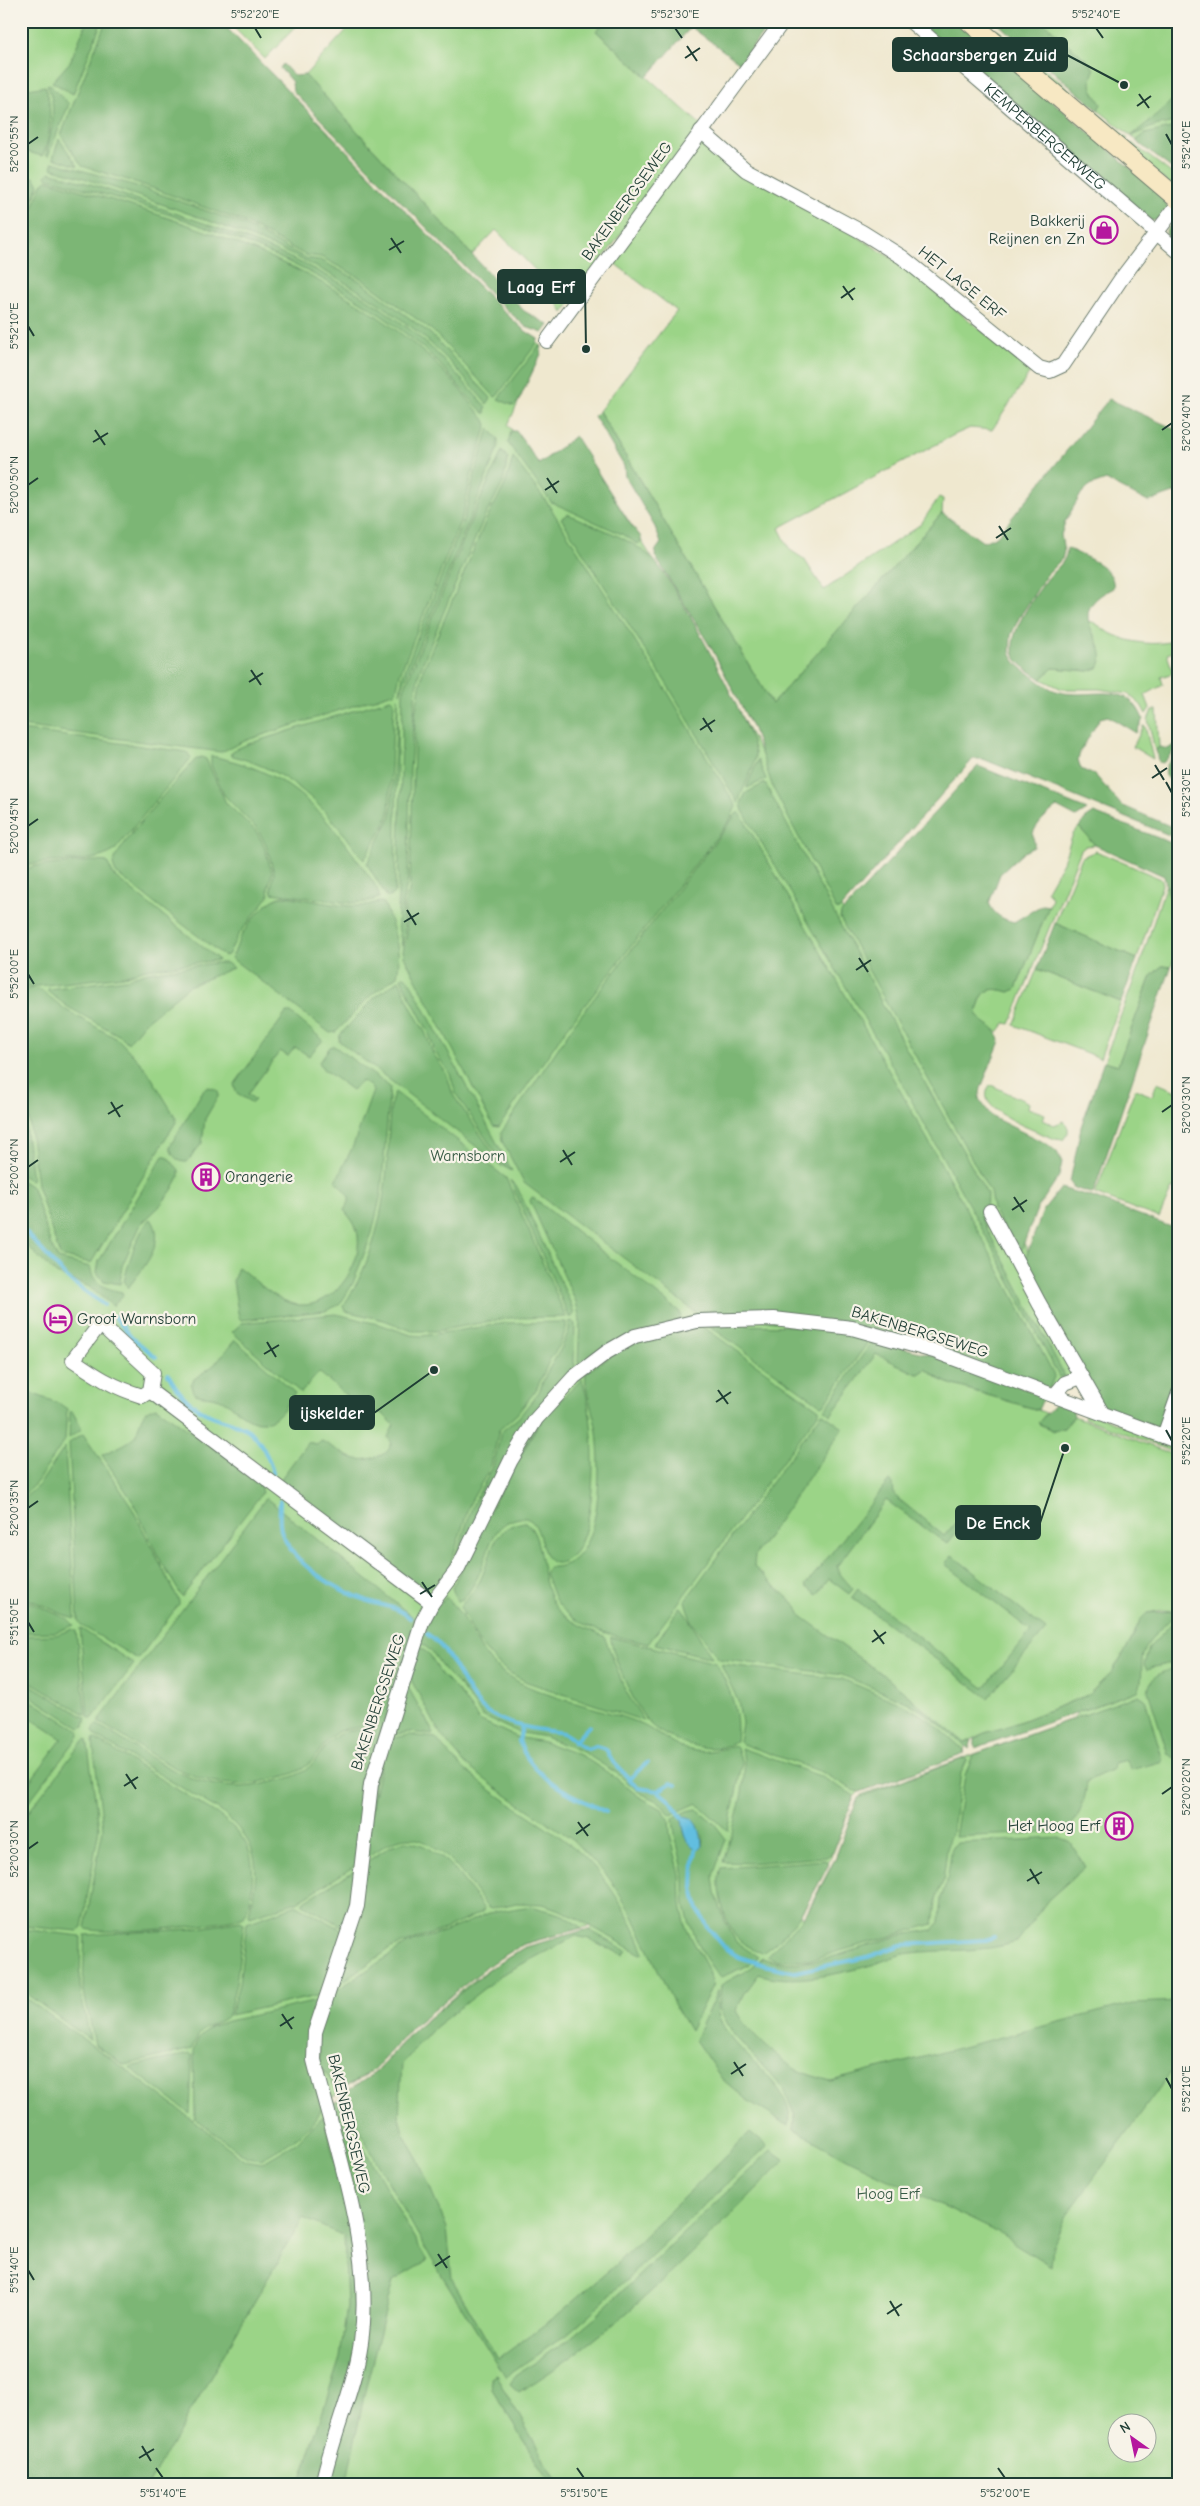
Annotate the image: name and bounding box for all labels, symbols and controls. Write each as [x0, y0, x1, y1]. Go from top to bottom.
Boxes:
text: 5°52'20"E [231, 7, 279, 21]
text: 5°52'30"E [651, 7, 699, 21]
text: 5°52'40"E [1072, 7, 1120, 21]
callout: Schaarsbergen Zuid [893, 38, 1067, 71]
text: Schaarsbergen Zuid [903, 45, 1057, 66]
street label: KEMPERBERGERWEG [980, 80, 1110, 194]
text: 52°00'55"N [7, 116, 21, 172]
text: 5°52'40"E [1179, 121, 1193, 169]
street label: BAKENBERGSEWEG [578, 138, 676, 264]
place label: Bakkerij Reijnen en Zn [989, 212, 1085, 248]
shop icon: Bakkerij Reijnen en Zn [1089, 215, 1119, 245]
street label: HET LAGE ERF [915, 242, 1010, 324]
callout: Laag Erf [498, 270, 585, 303]
text: Laag Erf [507, 277, 576, 298]
text: 5°52'10"E [7, 302, 21, 350]
text: 52°00'40"N [1179, 394, 1193, 452]
text: 52°00'50"N [7, 456, 21, 514]
text: 5°52'30"E [1179, 769, 1193, 817]
text: 52°00'45"N [7, 798, 21, 854]
text: 5°52'00"E [7, 949, 21, 999]
text: 52°00'30"N [1179, 1076, 1193, 1134]
text: 52°00'40"N [7, 1138, 21, 1196]
park label: Warnsborn [430, 1147, 506, 1165]
building icon: Orangerie [191, 1162, 221, 1192]
place label: Orangerie [225, 1168, 293, 1186]
street label: BAKENBERGSEWEG [849, 1303, 991, 1361]
hotel icon: Groot Warnsborn [43, 1304, 73, 1334]
place label: Groot Warnsborn [77, 1310, 196, 1328]
callout: ijskelder [290, 1396, 374, 1429]
text: ijskelder [300, 1403, 365, 1424]
text: 5°52'20"E [1179, 1417, 1193, 1465]
text: 52°00'35"N [7, 1480, 21, 1536]
callout: De Enck [956, 1506, 1040, 1539]
text: De Enck [966, 1513, 1030, 1534]
text: 5°51'50"E [7, 1598, 21, 1646]
street label: BAKENBERGSEWEG [347, 1632, 409, 1772]
text: 52°00'20"N [1179, 1758, 1193, 1816]
building icon: Het Hoog Erf [1104, 1811, 1134, 1841]
place label: Het Hoog Erf [1008, 1817, 1102, 1835]
text: 52°00'30"N [7, 1820, 21, 1878]
street label: BAKENBERGSEWEG [324, 2053, 374, 2195]
text: 5°52'10"E [1179, 2065, 1193, 2113]
park label: Hoog Erf [857, 2185, 921, 2203]
text: 5°51'40"E [7, 2247, 21, 2293]
north arrow [1108, 2414, 1158, 2464]
text: N [1117, 2418, 1134, 2437]
text: 5°51'40"E [140, 2486, 186, 2500]
text: 5°51'50"E [560, 2486, 608, 2500]
text: 5°52'00"E [980, 2486, 1030, 2500]

